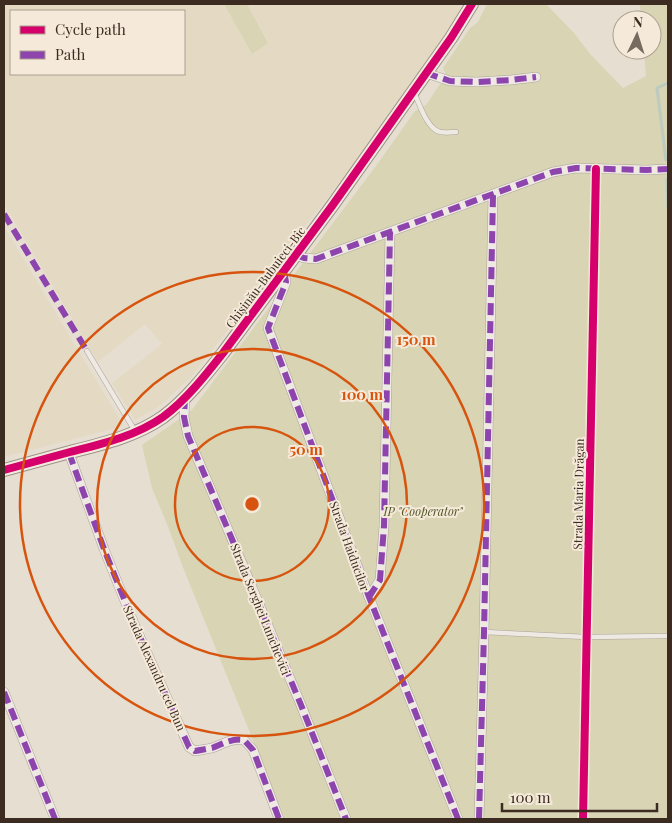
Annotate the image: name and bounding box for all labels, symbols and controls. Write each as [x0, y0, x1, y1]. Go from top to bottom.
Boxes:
legend [10, 10, 185, 75]
north arrow [612, 10, 662, 60]
text: N [632, 12, 644, 31]
text: Cycle path [55, 19, 126, 39]
text: Path [55, 44, 85, 64]
street label: Chișinău-Bubuieci-Bîc [221, 223, 309, 331]
text: 150 m [396, 329, 436, 349]
text: 100 m [341, 384, 384, 404]
street label: Strada Maria Drăgan [569, 438, 587, 550]
text: 50 m [289, 439, 323, 459]
centre of rings [243, 495, 261, 513]
street label: Strada Haiducilor [326, 499, 374, 594]
park label: IP "Cooperator" [383, 503, 464, 519]
street label: Strada Serghei Lunchevici [227, 541, 295, 678]
street label: Strada Alexandru cel Bun [120, 603, 190, 733]
scale bar [502, 780, 657, 812]
text: 100 m [510, 787, 551, 807]

